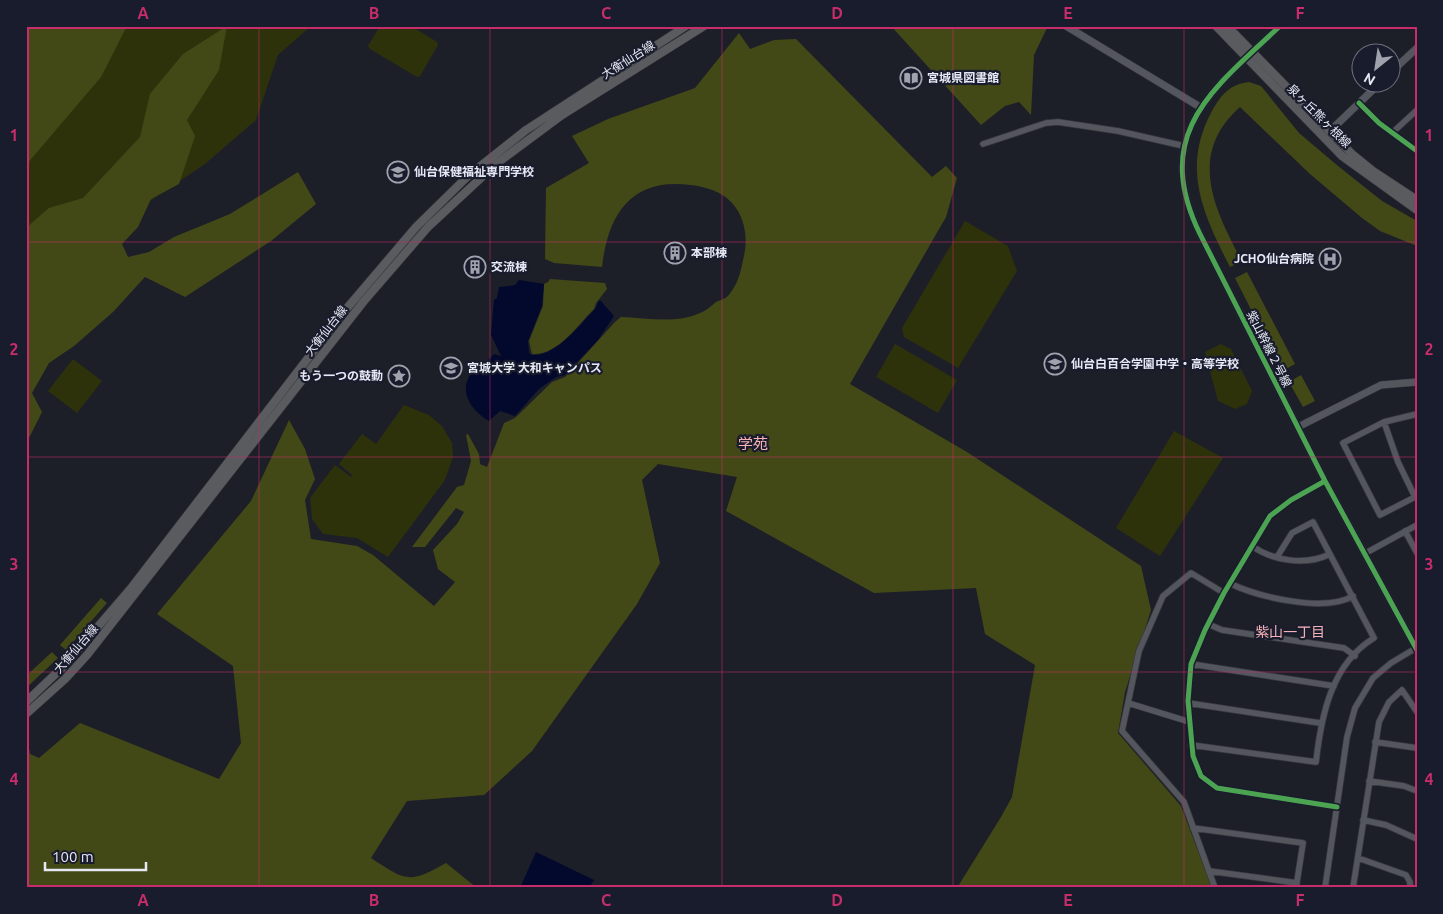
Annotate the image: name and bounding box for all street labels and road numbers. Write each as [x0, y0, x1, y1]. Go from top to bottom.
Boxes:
street label: 大衡仙台線 [599, 38, 657, 81]
street label: 泉ヶ丘熊ヶ根線 [1285, 81, 1354, 150]
street label: 大衡仙台線 [302, 303, 349, 358]
street label: 紫山幹線２号線 [1245, 308, 1294, 389]
street label: 大衡仙台線 [51, 622, 100, 676]

